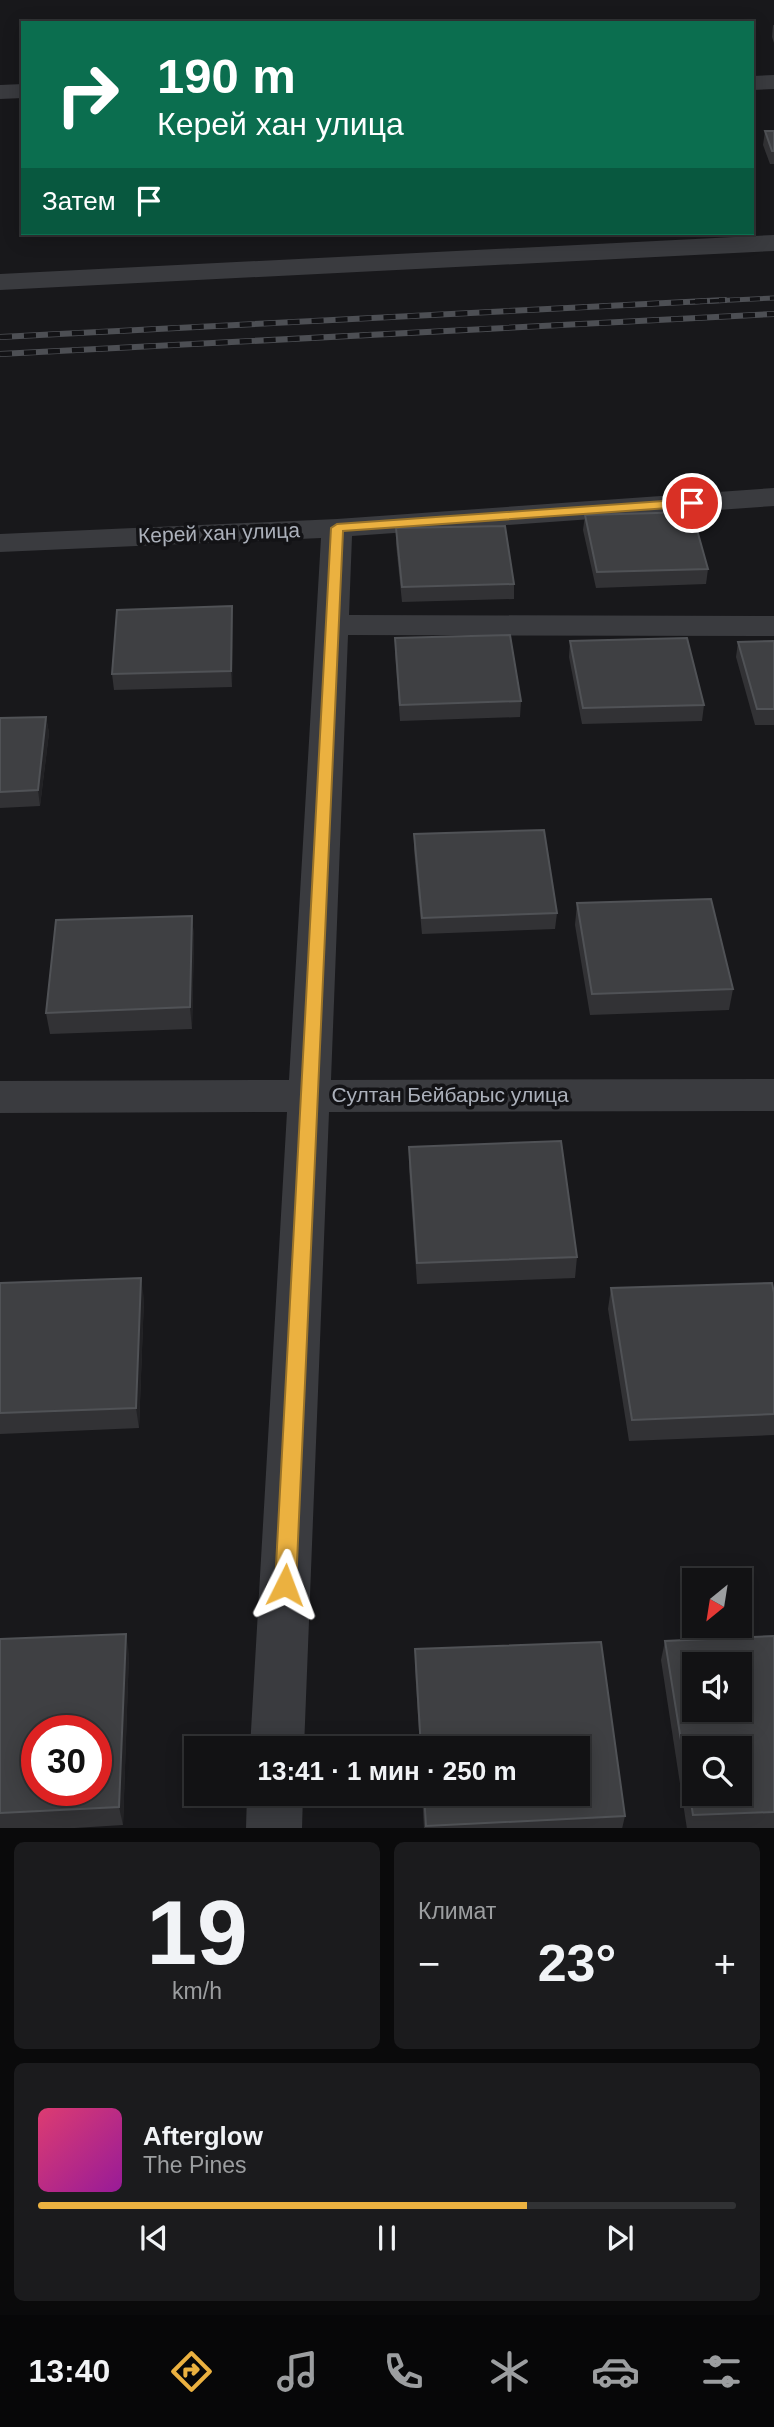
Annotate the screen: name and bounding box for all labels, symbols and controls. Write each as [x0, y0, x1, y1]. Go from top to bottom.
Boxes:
icon: right [42, 49, 133, 140]
text: 190 m [157, 49, 296, 103]
text: Керей хан улица [157, 106, 404, 142]
icon: arrive [130, 182, 168, 220]
text: Затем [42, 186, 116, 216]
pin [662, 473, 722, 533]
icon: arrive [673, 484, 711, 522]
street label: Керей хан улица [138, 518, 301, 547]
street label: Султан Бейбарыс улица [331, 1083, 569, 1106]
position arrow [248, 1548, 322, 1622]
north arrow [682, 1568, 752, 1638]
map controls [682, 1568, 752, 1806]
button: sound [682, 1652, 752, 1722]
speed limit sign: 30 [21, 1715, 112, 1806]
button: search [682, 1736, 752, 1806]
text: 13:41 · 1 мин · 250 m [257, 1756, 517, 1786]
text: 19 [146, 1882, 248, 1983]
text: Климат [418, 1898, 496, 1924]
text: 23° [538, 1934, 616, 1992]
text: − [418, 1943, 440, 1985]
text: + [714, 1943, 736, 1985]
text: km/h [172, 1978, 222, 2004]
text: Afterglow [143, 2121, 263, 2151]
text: The Pines [143, 2152, 247, 2178]
icon: previous [135, 2219, 173, 2257]
icon: pause [368, 2219, 406, 2257]
icon: next [601, 2219, 639, 2257]
icon: directions [167, 2347, 216, 2396]
icon: music [273, 2347, 322, 2396]
icon: phone [379, 2347, 428, 2396]
icon: climate [485, 2347, 534, 2396]
icon: car [591, 2347, 640, 2396]
icon: filters [697, 2347, 746, 2396]
text: 13:40 [28, 2353, 110, 2389]

